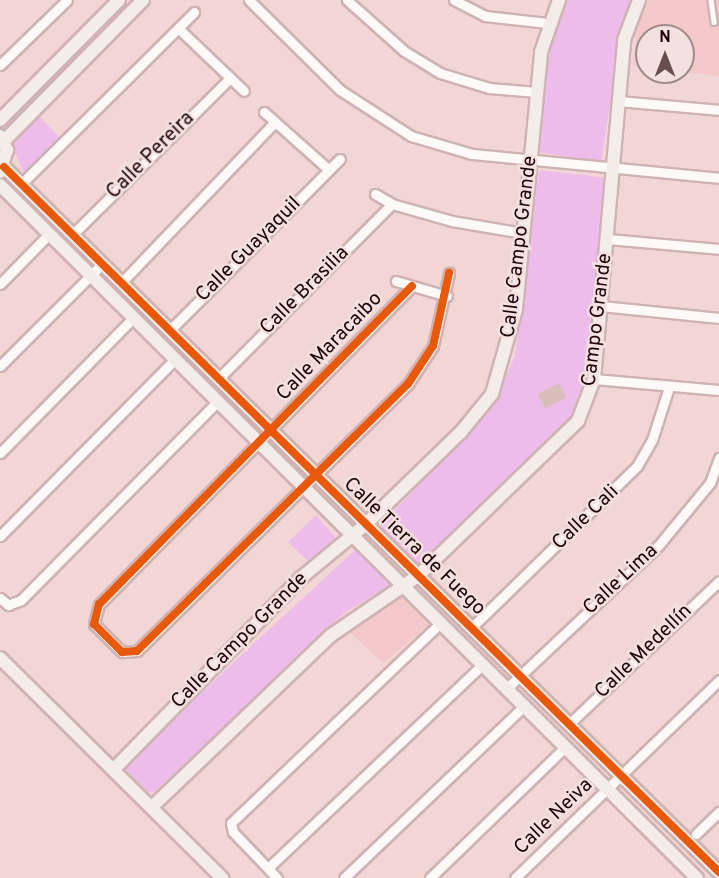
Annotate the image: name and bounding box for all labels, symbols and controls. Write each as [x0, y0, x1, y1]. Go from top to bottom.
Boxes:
north arrow [635, 24, 695, 84]
text: N [659, 28, 671, 48]
street label: Calle Pereira [102, 107, 200, 205]
street label: Calle Campo Grande [497, 155, 543, 339]
street label: Calle Guayaquil [191, 192, 307, 308]
street label: Calle Brasilia [256, 242, 354, 340]
street label: Campo Grande [578, 252, 618, 388]
street label: Calle Maracaibo [272, 288, 388, 406]
street label: Calle Tierra de Fuego [338, 473, 490, 621]
street label: Calle Cali [548, 480, 624, 556]
street label: Calle Lima [579, 539, 663, 621]
street label: Calle Campo Grande [167, 568, 313, 714]
street label: Calle Medellín [591, 600, 697, 704]
street label: Calle Neiva [510, 774, 598, 860]

